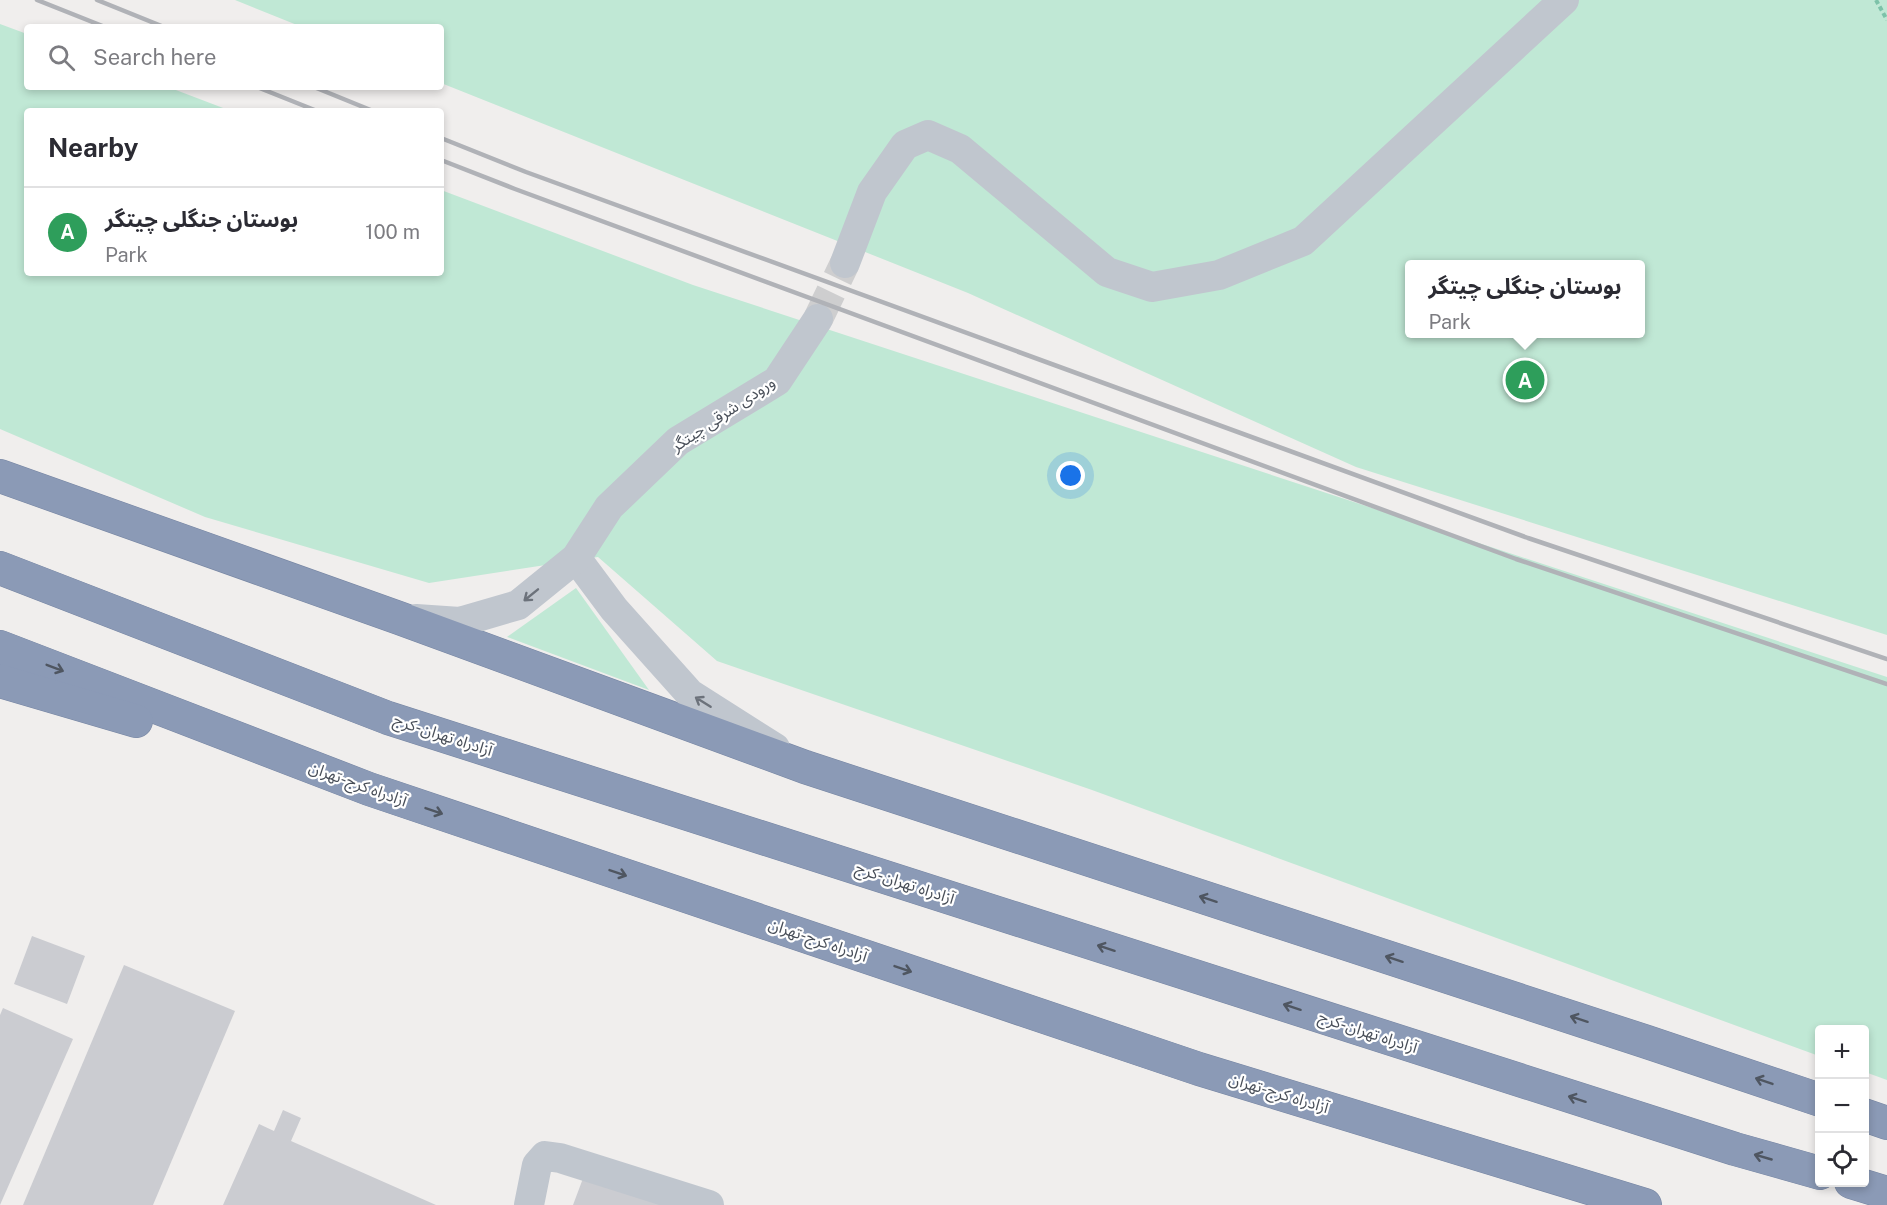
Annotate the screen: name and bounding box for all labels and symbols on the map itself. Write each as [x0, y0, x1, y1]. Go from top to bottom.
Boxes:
pin: A [1506, 358, 1544, 403]
street label: ورودی شرقی چیتگر [667, 372, 779, 457]
your location [1056, 461, 1085, 490]
one-way arrow [524, 588, 539, 602]
one-way arrow [45, 664, 63, 675]
one-way arrow [695, 696, 711, 708]
street label: آزادراه تهران-کرج [390, 710, 496, 763]
street label: آزادراه کرج-تهران [305, 757, 411, 814]
one-way arrow [424, 807, 442, 818]
street label: آزادراه تهران-کرج [852, 858, 958, 911]
one-way arrow [608, 869, 627, 880]
one-way arrow [1199, 892, 1218, 903]
street label: آزادراه کرج-تهران [765, 914, 871, 969]
one-way arrow [1097, 942, 1116, 953]
one-way arrow [1385, 953, 1404, 964]
one-way arrow [893, 964, 912, 975]
one-way arrow [1283, 1001, 1302, 1012]
street label: آزادراه تهران-کرج [1315, 1007, 1421, 1060]
one-way arrow [1570, 1013, 1589, 1024]
street label: آزادراه کرج-تهران [1226, 1069, 1332, 1120]
one-way arrow [1755, 1075, 1774, 1086]
one-way arrow [1568, 1093, 1587, 1104]
one-way arrow [1754, 1151, 1773, 1163]

